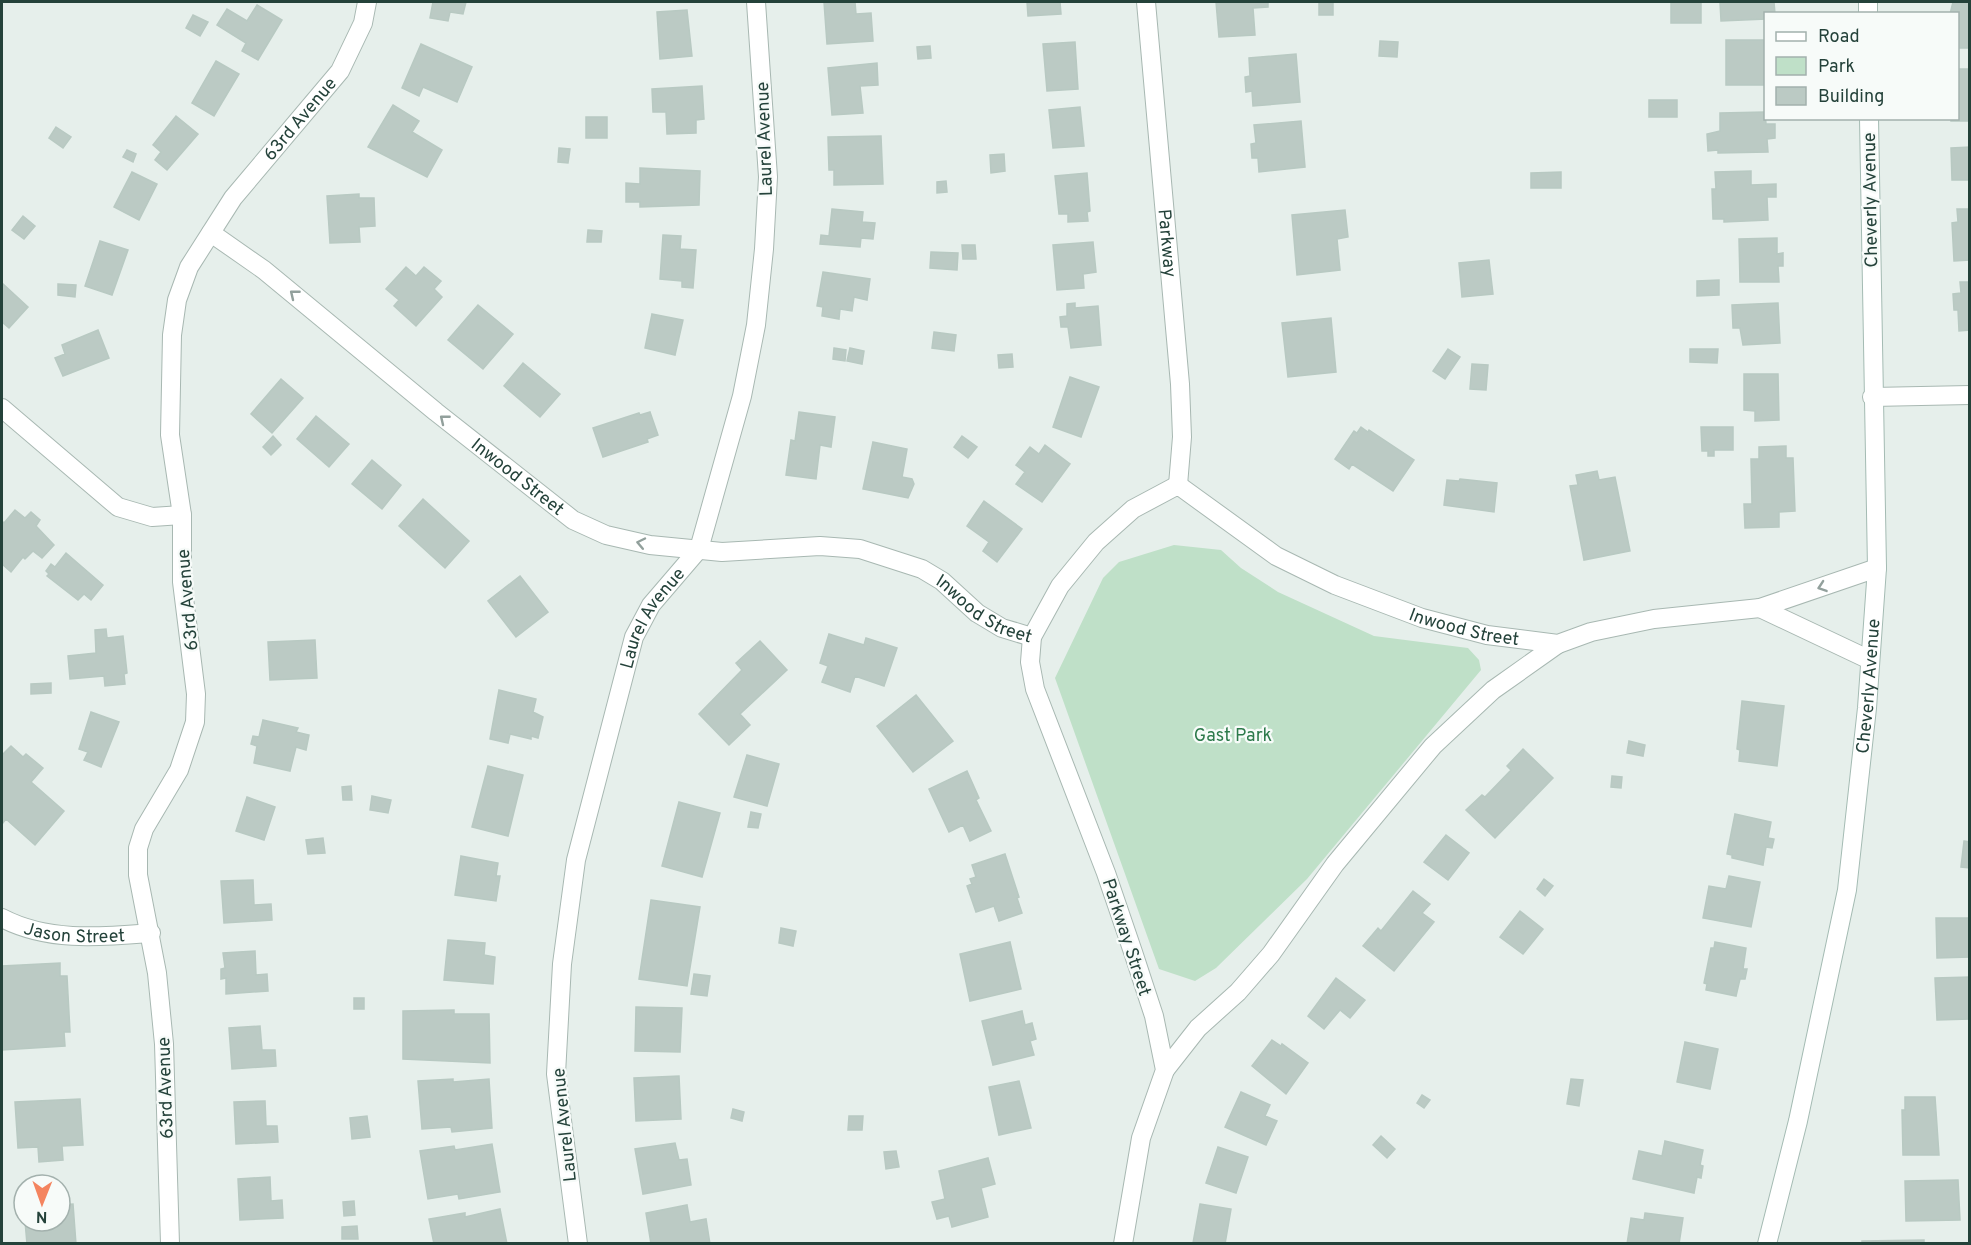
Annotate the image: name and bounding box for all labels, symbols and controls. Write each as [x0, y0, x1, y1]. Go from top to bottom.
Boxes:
legend [1764, 12, 1959, 120]
text: Road [1818, 26, 1860, 49]
text: Park [1818, 56, 1855, 79]
street label: 63rd Avenue [259, 73, 343, 166]
street label: Laurel Avenue [752, 81, 779, 197]
text: Building [1818, 86, 1884, 109]
street label: Cheverly Avenue [1859, 132, 1884, 268]
street label: Parkway [1151, 208, 1180, 278]
one-way arrow [290, 290, 301, 301]
one-way arrow [440, 415, 451, 426]
street label: Inwood Street [466, 434, 568, 522]
one-way arrow [637, 537, 647, 550]
street label: 63rd Avenue [173, 548, 204, 652]
street label: Laurel Avenue [616, 564, 691, 671]
street label: Inwood Street [931, 570, 1035, 649]
one-way arrow [1817, 579, 1828, 592]
street label: Inwood Street [1405, 604, 1520, 652]
street label: Cheverly Avenue [1852, 618, 1886, 755]
park label: Gast Park [1194, 725, 1272, 748]
street label: Parkway Street [1096, 876, 1155, 999]
street label: Jason Street [21, 918, 126, 949]
street label: 63rd Avenue [153, 1037, 180, 1139]
street label: Laurel Avenue [548, 1067, 583, 1183]
north arrow [12, 1173, 72, 1233]
text: N [36, 1206, 48, 1226]

